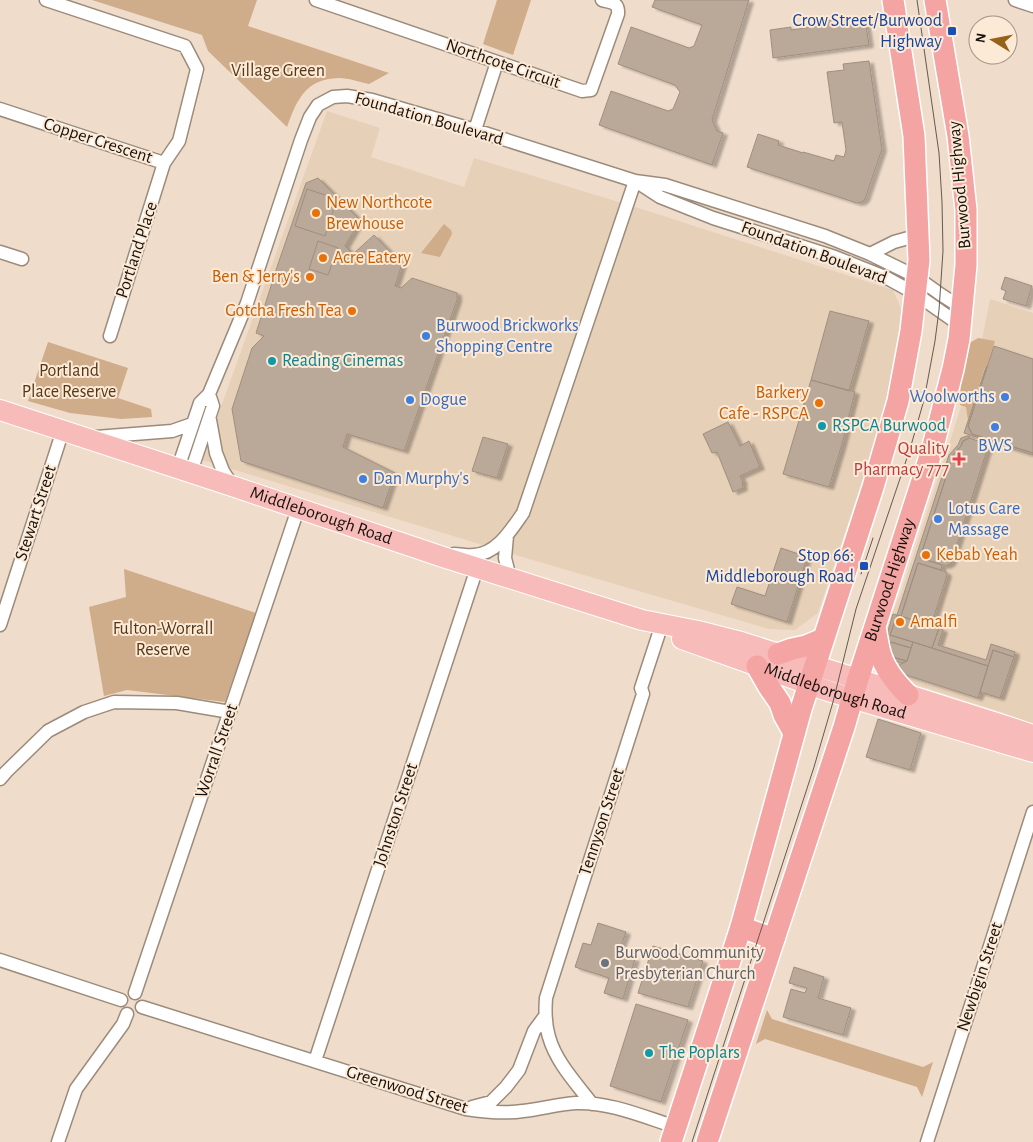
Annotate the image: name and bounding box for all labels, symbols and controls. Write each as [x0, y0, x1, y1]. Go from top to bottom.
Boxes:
place label: Crow Street/Burwood Highway [792, 12, 942, 51]
north arrow [968, 15, 1018, 65]
marker: Crow Street/Burwood Highway [946, 25, 958, 37]
text: N [973, 32, 989, 44]
street label: Northcote Circuit [443, 36, 563, 92]
park label: Village Green [231, 62, 325, 80]
street label: Foundation Boulevard [353, 89, 505, 149]
street label: Copper Crescent [41, 115, 155, 167]
street label: Burwood Highway [945, 120, 975, 250]
place label: New Northcote Brewhouse [326, 194, 432, 233]
street label: Portland Place [113, 200, 161, 300]
marker: New Northcote Brewhouse [310, 207, 322, 219]
street label: Foundation Boulevard [739, 218, 889, 288]
place label: Acre Eatery [333, 249, 411, 267]
marker: Acre Eatery [317, 252, 329, 264]
place label: Ben & Jerry's [212, 268, 300, 286]
marker: Ben & Jerry's [304, 271, 316, 283]
place label: Gotcha Fresh Tea [225, 302, 342, 320]
marker: Gotcha Fresh Tea [346, 305, 358, 317]
place label: Burwood Brickworks Shopping Centre [436, 317, 579, 356]
marker: Burwood Brickworks Shopping Centre [420, 330, 432, 342]
place label: Reading Cinemas [282, 352, 403, 370]
marker: Reading Cinemas [266, 355, 278, 367]
park label: Portland Place Reserve [22, 362, 116, 401]
place label: Barkery Cafe - RSPCA [719, 384, 810, 423]
place label: Woolworths [910, 388, 995, 406]
place label: Dogue [420, 391, 467, 409]
marker: Woolworths [999, 391, 1011, 403]
marker: Dogue [404, 394, 416, 406]
marker: Barkery Cafe - RSPCA [813, 397, 825, 409]
place label: RSPCA Burwood [832, 417, 946, 435]
marker: RSPCA Burwood [816, 420, 828, 432]
marker: BWS [989, 421, 1001, 433]
place label: BWS [978, 437, 1012, 455]
place label: Quality Pharmacy 777 [854, 440, 949, 479]
marker: Quality Pharmacy 777 [953, 453, 965, 465]
street label: Stewart Street [12, 463, 60, 563]
place label: Dan Murphy's [373, 470, 469, 488]
marker: Dan Murphy's [357, 473, 369, 485]
street label: Middleborough Road [248, 484, 394, 548]
place label: Lotus Care Massage [948, 500, 1020, 539]
marker: Lotus Care Massage [932, 513, 944, 525]
street label: Burwood Highway [862, 516, 918, 644]
place label: Kebab Yeah [936, 546, 1018, 564]
place label: Stop 66: Middleborough Road [705, 547, 854, 586]
marker: Kebab Yeah [920, 549, 932, 561]
marker: Stop 66: Middleborough Road [858, 560, 870, 572]
place label: Amalfi [910, 613, 957, 631]
marker: Amalfi [894, 616, 906, 628]
park label: Fulton-Worrall Reserve [113, 620, 213, 659]
street label: Middleborough Road [762, 660, 909, 723]
street label: Worrall Street [193, 702, 242, 800]
street label: Johnston Street [371, 761, 421, 869]
street label: Tennyson Street [576, 766, 628, 878]
street label: Newbigin Street [954, 920, 1006, 1034]
place label: Burwood Community Presbyterian Church [615, 944, 764, 983]
marker: Burwood Community Presbyterian Church [599, 957, 611, 969]
place label: The Poplars [659, 1044, 740, 1062]
marker: The Poplars [643, 1047, 655, 1059]
street label: Greenwood Street [344, 1063, 470, 1117]

